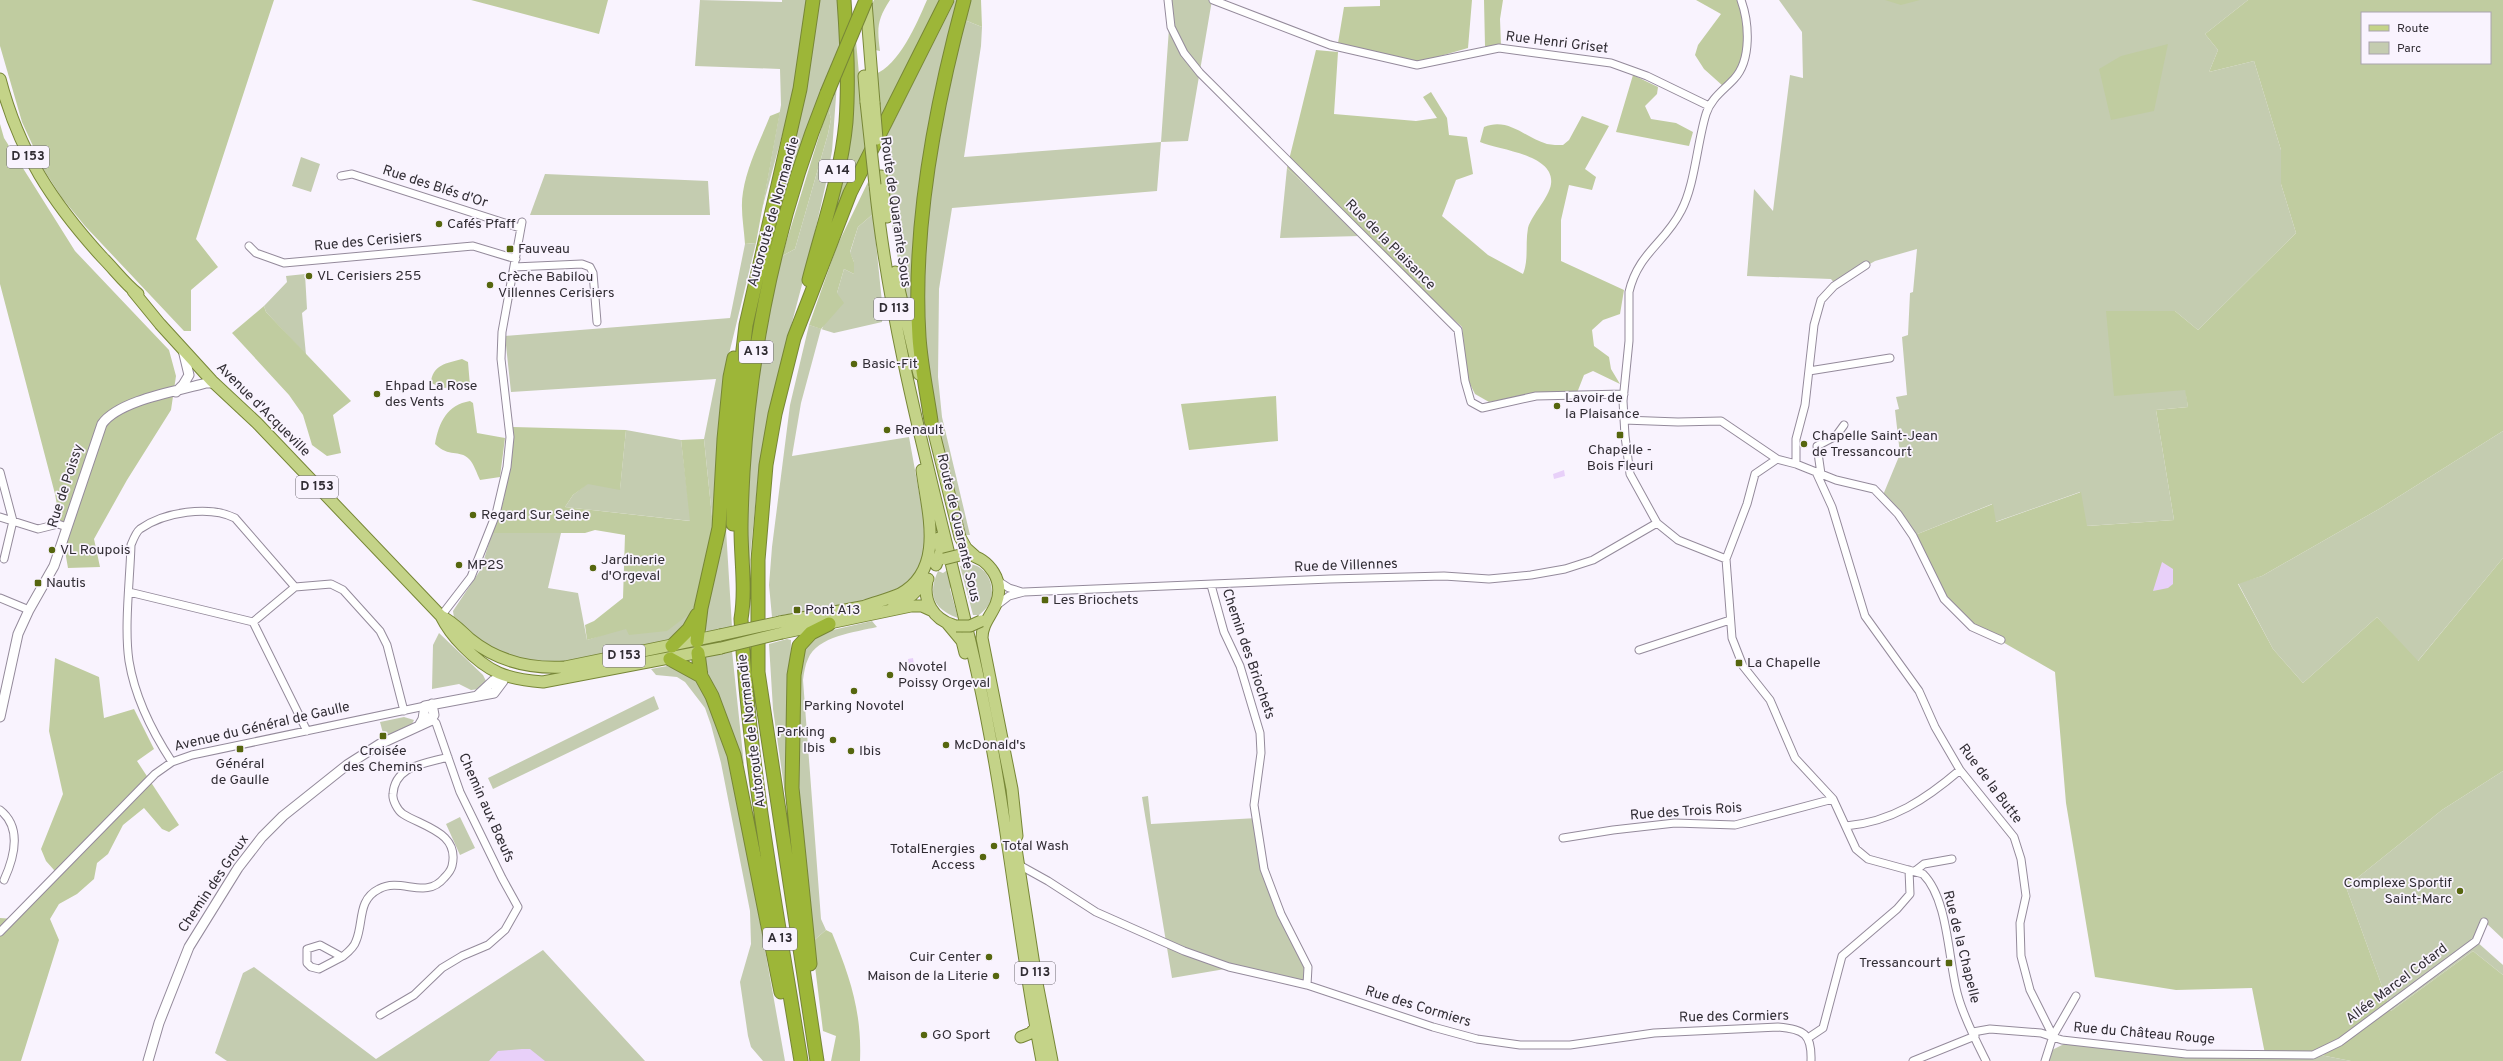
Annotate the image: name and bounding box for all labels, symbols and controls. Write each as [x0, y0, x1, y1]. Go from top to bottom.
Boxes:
legend [2361, 12, 2491, 64]
text: Route [2397, 21, 2429, 37]
street label: Rue Henri Griset [1505, 28, 1609, 58]
text: Parc [2397, 41, 2421, 57]
street label: Autoroute de Normandie [744, 135, 804, 289]
street label: Route de Quarante Sous [876, 136, 914, 288]
road number: D 153 [7, 146, 49, 168]
road number: A 14 [819, 160, 855, 182]
street label: Rue des Blés d'Or [380, 162, 490, 212]
street label: Rue de la Plaisance [1341, 196, 1439, 294]
place label: Cafés Pfaff [447, 216, 516, 233]
marker: Cafés Pfaff [434, 219, 444, 229]
street label: Rue des Cerisiers [313, 229, 423, 255]
place label: Fauveau [518, 241, 570, 258]
marker: Fauveau [505, 244, 515, 254]
place label: VL Cerisiers 255 [317, 268, 421, 285]
place label: Crèche Babilou Villennes Cerisiers [498, 269, 615, 302]
marker: VL Cerisiers 255 [304, 271, 314, 281]
marker: Crèche Babilou Villennes Cerisiers [485, 280, 495, 290]
road number: D 113 [874, 298, 914, 320]
road number: A 13 [739, 341, 773, 363]
place label: Basic-Fit [862, 356, 918, 373]
street label: Avenue d'Acqueville [212, 359, 314, 461]
marker: Basic-Fit [849, 359, 859, 369]
place label: Ehpad La Rose des Vents [385, 378, 477, 411]
marker: Ehpad La Rose des Vents [372, 389, 382, 399]
place label: Lavoir de la Plaisance [1565, 390, 1639, 423]
marker: Lavoir de la Plaisance [1552, 401, 1562, 411]
place label: Renault [895, 422, 944, 439]
marker: Renault [882, 425, 892, 435]
place label: Chapelle Saint-Jean de Tressancourt [1812, 428, 1938, 461]
marker: Chapelle - Bois Fleuri [1615, 430, 1625, 440]
marker: Chapelle Saint-Jean de Tressancourt [1799, 439, 1809, 449]
street label: Rue de Poissy [44, 442, 88, 530]
place label: Chapelle - Bois Fleuri [1587, 442, 1653, 475]
street label: Route de Quarante Sous [933, 452, 983, 604]
road number: D 153 [296, 476, 338, 498]
place label: Regard Sur Seine [481, 507, 589, 524]
marker: Regard Sur Seine [468, 510, 478, 520]
place label: VL Roupois [60, 542, 131, 559]
marker: VL Roupois [47, 545, 57, 555]
place label: Jardinerie d'Orgeval [601, 552, 665, 585]
street label: Rue de Villennes [1294, 556, 1398, 576]
place label: MP2S [467, 557, 504, 574]
marker: MP2S [454, 560, 464, 570]
marker: Jardinerie d'Orgeval [588, 563, 598, 573]
place label: Nautis [46, 575, 86, 592]
marker: Nautis [33, 578, 43, 588]
street label: Chemin des Briochets [1218, 587, 1278, 721]
place label: Les Briochets [1053, 592, 1138, 609]
marker: Les Briochets [1040, 595, 1050, 605]
place label: Pont A13 [805, 602, 860, 619]
marker: Pont A13 [792, 605, 802, 615]
road number: D 153 [603, 645, 645, 667]
street label: Autoroute de Normandie [734, 653, 770, 809]
place label: La Chapelle [1747, 655, 1821, 672]
marker: La Chapelle [1734, 658, 1744, 668]
place label: Novotel Poissy Orgeval [898, 659, 990, 692]
marker: Novotel Poissy Orgeval [885, 670, 895, 680]
marker: Parking Novotel [849, 686, 859, 696]
street label: Avenue du Général de Gaulle [172, 698, 352, 756]
place label: Parking Novotel [804, 698, 904, 715]
place label: Parking Ibis [777, 724, 825, 757]
marker: Croisée des Chemins [378, 731, 388, 741]
marker: Parking Ibis [828, 735, 838, 745]
place label: McDonald's [954, 737, 1026, 754]
marker: McDonald's [941, 740, 951, 750]
street label: Rue de la Butte [1954, 741, 2026, 827]
place label: Croisée des Chemins [343, 743, 423, 776]
place label: Ibis [859, 743, 881, 760]
marker: Général de Gaulle [235, 744, 245, 754]
marker: Ibis [846, 746, 856, 756]
street label: Chemin aux Bœufs [454, 751, 518, 865]
place label: Général de Gaulle [211, 756, 269, 789]
street label: Rue des Trois Rois [1629, 800, 1743, 824]
street label: Chemin des Groux [175, 832, 253, 936]
place label: Total Wash [1002, 838, 1069, 855]
place label: TotalEnergies Access [890, 841, 975, 874]
marker: Total Wash [989, 841, 999, 851]
marker: TotalEnergies Access [978, 852, 988, 862]
place label: Complexe Sportif Saint-Marc [2344, 875, 2452, 908]
marker: Complexe Sportif Saint-Marc [2455, 886, 2465, 896]
street label: Rue de la Chapelle [1939, 889, 1983, 1005]
road number: A 13 [763, 928, 797, 950]
street label: Allée Marcel Cotard [2343, 940, 2451, 1028]
place label: Cuir Center [909, 949, 982, 966]
marker: Cuir Center [984, 952, 994, 962]
place label: Tressancourt [1859, 955, 1941, 972]
marker: Tressancourt [1944, 958, 1954, 968]
road number: D 113 [1015, 962, 1055, 984]
place label: Maison de la Literie [867, 968, 988, 985]
marker: Maison de la Literie [991, 971, 1001, 981]
street label: Rue des Cormiers [1363, 983, 1473, 1031]
street label: Rue des Cormiers [1679, 1008, 1789, 1026]
street label: Rue du Château Rouge [2072, 1019, 2216, 1049]
place label: GO Sport [932, 1027, 990, 1044]
marker: GO Sport [919, 1030, 929, 1040]

